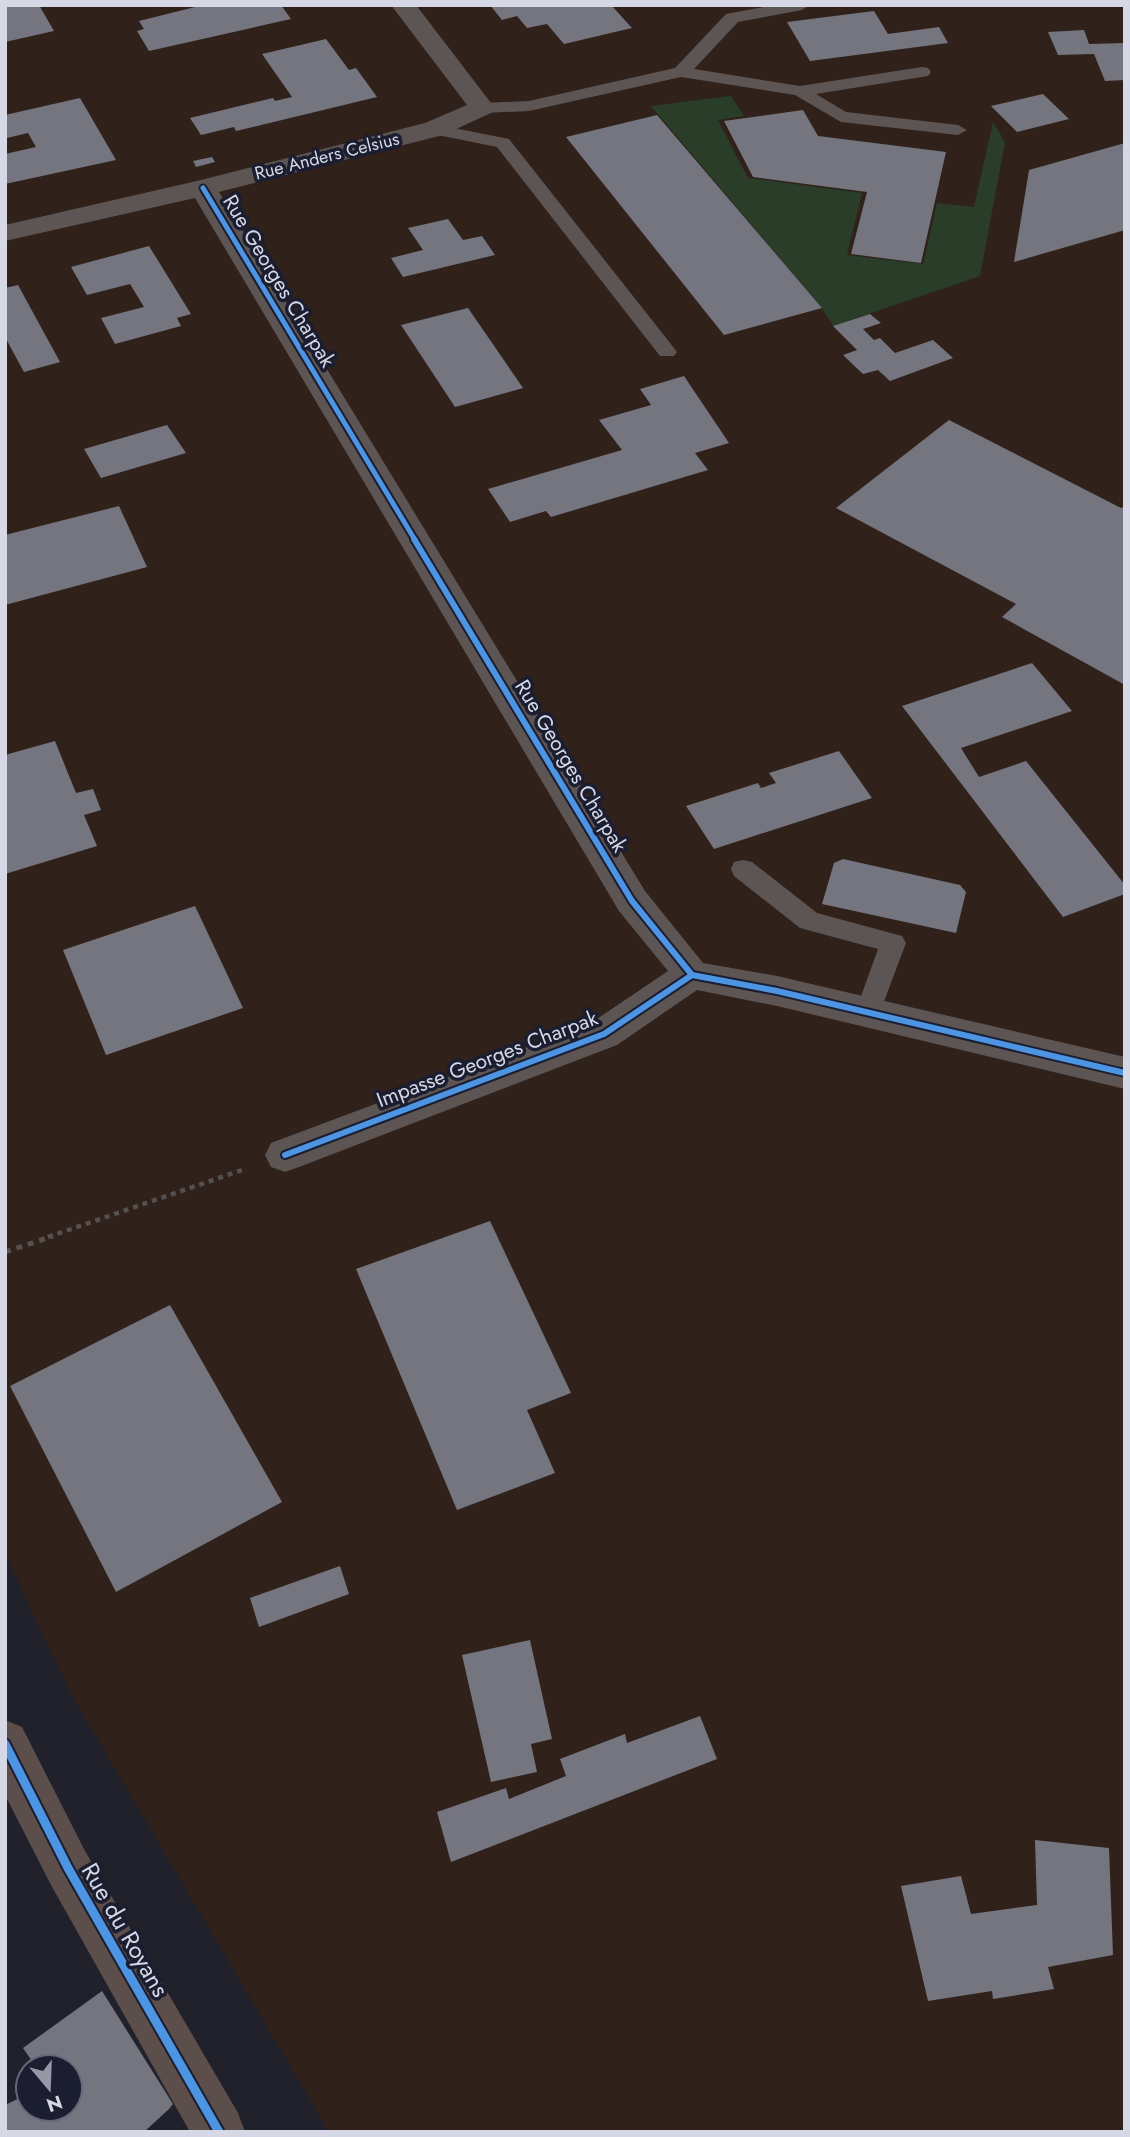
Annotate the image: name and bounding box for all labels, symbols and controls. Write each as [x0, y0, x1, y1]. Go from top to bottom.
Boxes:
street label: Rue Anders Celsius [252, 125, 402, 187]
street label: Rue Georges Charpak [215, 189, 343, 374]
street label: Rue Georges Charpak [507, 674, 635, 859]
street label: Impasse Georges Charpak [372, 1003, 603, 1115]
street label: Rue du Royans [73, 1856, 178, 2003]
north arrow [14, 2053, 84, 2123]
text: N [43, 2088, 66, 2119]

